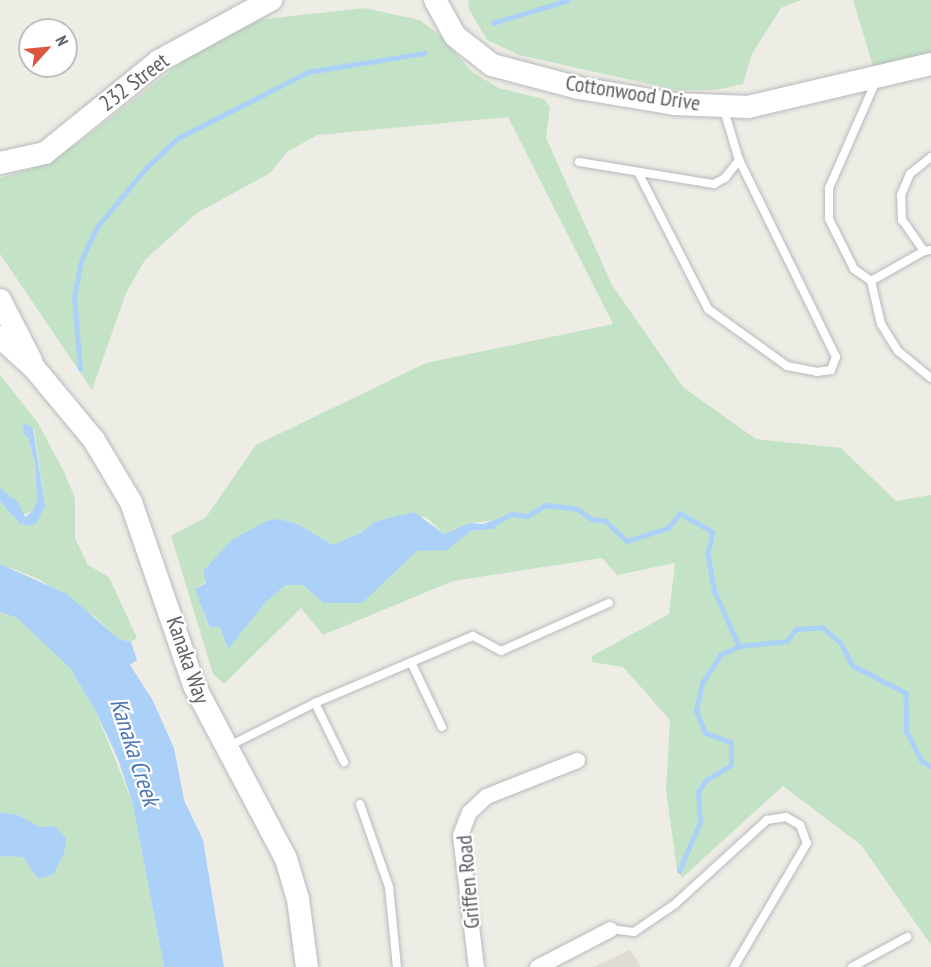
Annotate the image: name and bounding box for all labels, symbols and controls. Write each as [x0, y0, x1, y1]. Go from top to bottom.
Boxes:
north arrow [18, 18, 78, 78]
text: N [51, 32, 73, 49]
street label: 232 Street [94, 47, 174, 117]
street label: Cottonwood Drive [564, 69, 702, 117]
street label: Kanaka Way [161, 613, 215, 707]
water label: Kanaka Creek [104, 695, 166, 809]
street label: Griffen Road [451, 834, 485, 930]

